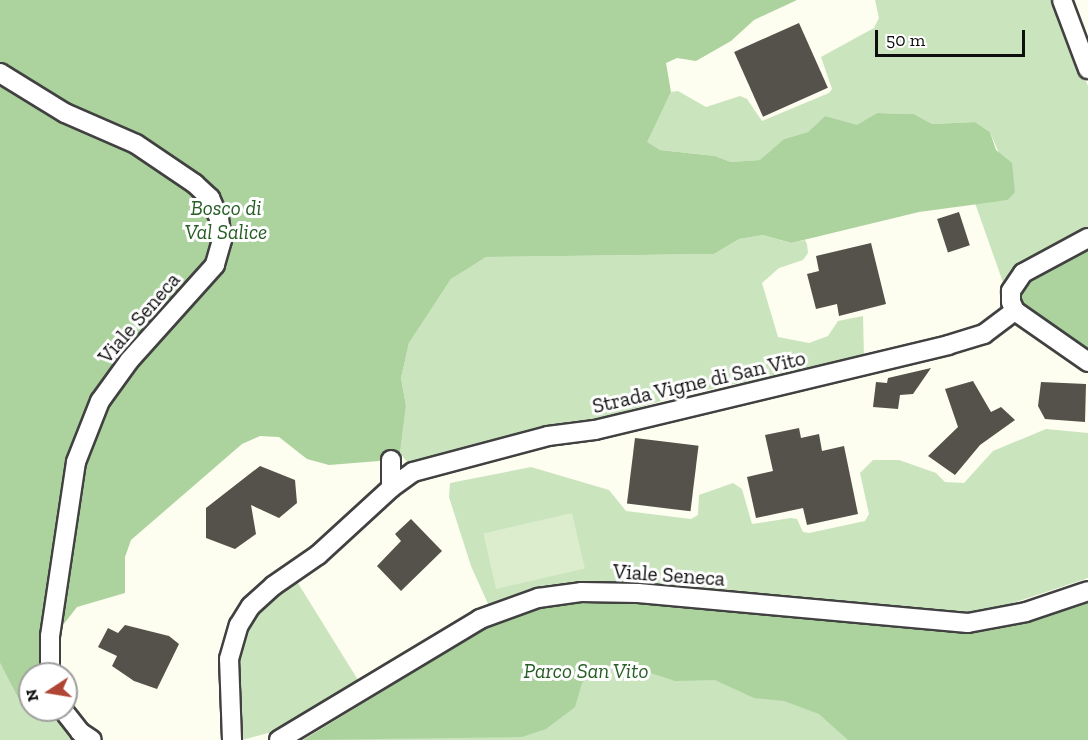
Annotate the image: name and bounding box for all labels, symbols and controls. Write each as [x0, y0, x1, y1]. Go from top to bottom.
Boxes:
scale bar [878, 18, 1028, 56]
text: 50 m [886, 29, 925, 51]
park label: Bosco di Val Salice [185, 195, 267, 245]
street label: Viale Seneca [93, 267, 185, 369]
street label: Strada Vigne di San Vito [589, 345, 809, 419]
street label: Viale Seneca [612, 559, 726, 591]
park label: Parco San Vito [523, 658, 649, 684]
north arrow [18, 662, 78, 722]
text: N [21, 688, 42, 703]

